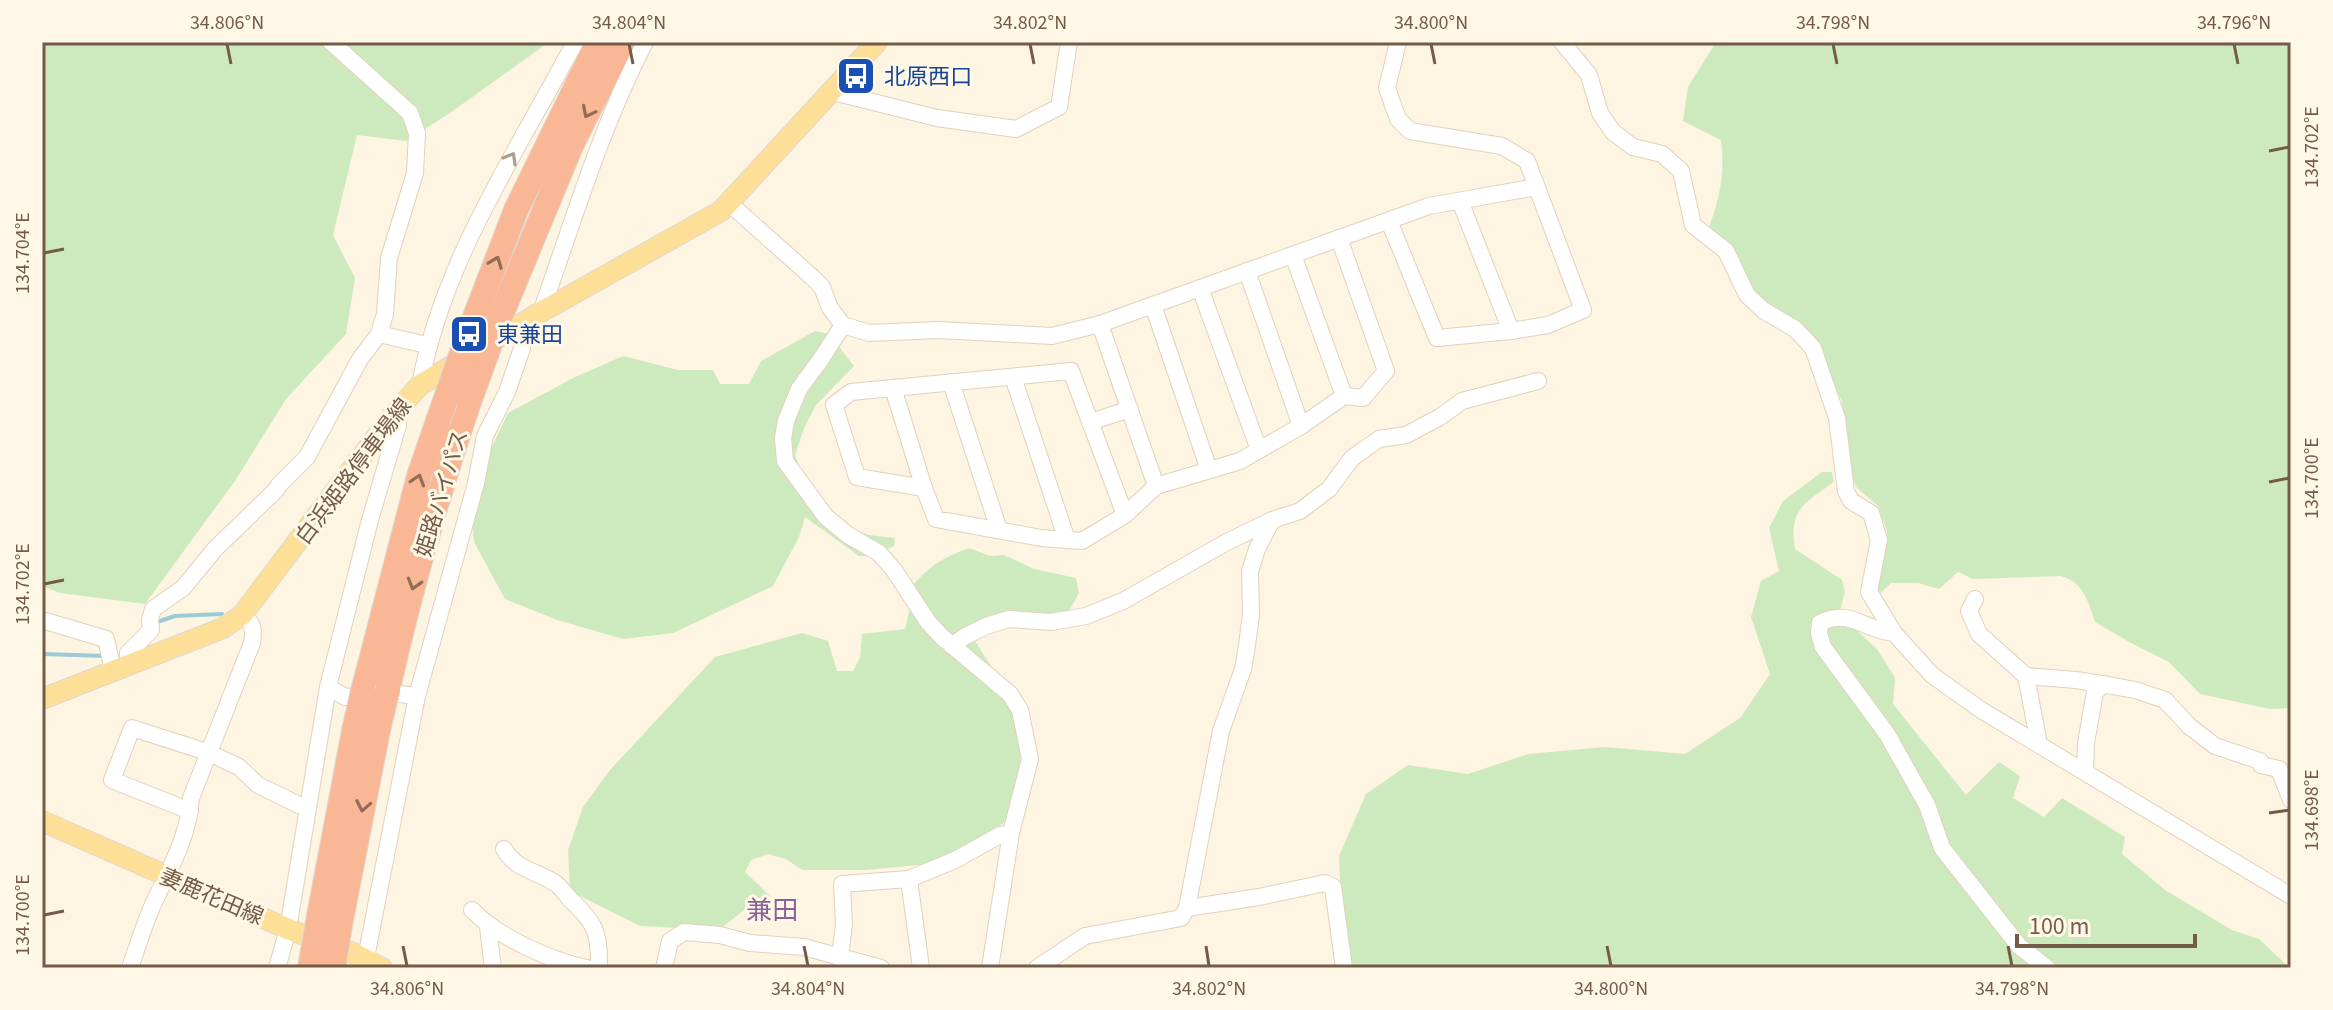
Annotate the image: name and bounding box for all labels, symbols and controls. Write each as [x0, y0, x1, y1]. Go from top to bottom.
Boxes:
text: 34.806°N [190, 9, 264, 37]
text: 34.804°N [592, 9, 666, 37]
text: 34.802°N [993, 9, 1067, 37]
text: 34.800°N [1394, 9, 1468, 37]
text: 34.798°N [1796, 9, 1870, 37]
text: 34.796°N [2197, 9, 2271, 37]
bus stop icon: 北原西口 [835, 55, 877, 97]
place label: 北原西口 [884, 61, 972, 93]
one-way arrow [582, 103, 598, 118]
text: 134.702°E [2298, 106, 2326, 188]
one-way arrow [501, 152, 517, 166]
text: 134.704°E [9, 212, 37, 294]
one-way arrow [486, 256, 503, 270]
bus stop icon: 東兼田 [448, 313, 490, 355]
place label: 東兼田 [497, 319, 563, 351]
street label: 白浜姫路停車場線 [288, 392, 420, 552]
street label: 姫路バイパス [407, 426, 476, 561]
text: 134.700°E [2298, 437, 2326, 519]
one-way arrow [409, 474, 425, 487]
text: 134.702°E [9, 543, 37, 625]
one-way arrow [406, 577, 423, 590]
text: 134.698°E [2298, 769, 2326, 851]
one-way arrow [356, 799, 373, 813]
street label: 妻鹿花田線 [155, 861, 268, 933]
text: 134.700°E [9, 874, 37, 956]
district label: 兼田 [746, 892, 798, 929]
scale bar [2017, 898, 2195, 948]
text: 100 m [2029, 909, 2089, 944]
text: 34.806°N [370, 975, 444, 1003]
text: 34.804°N [771, 975, 845, 1003]
text: 34.802°N [1172, 975, 1246, 1003]
text: 34.800°N [1574, 975, 1648, 1003]
text: 34.798°N [1975, 975, 2049, 1003]

